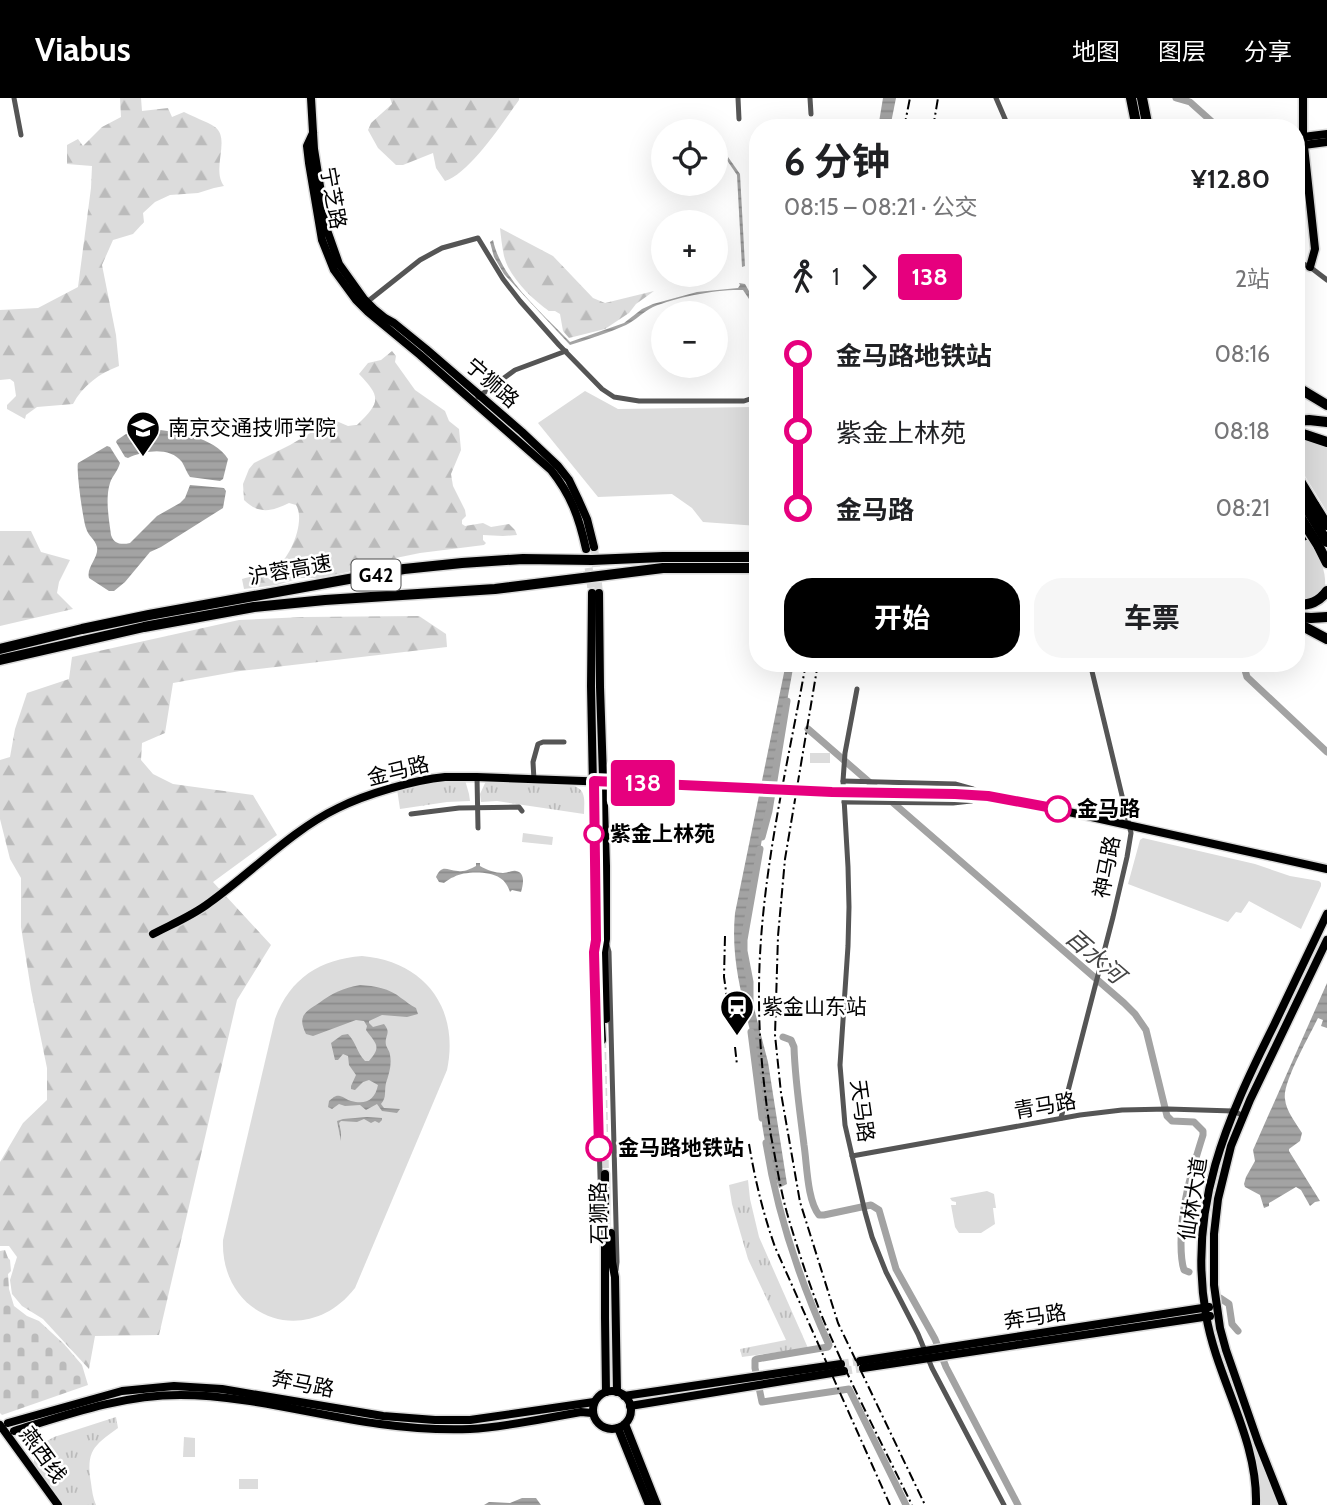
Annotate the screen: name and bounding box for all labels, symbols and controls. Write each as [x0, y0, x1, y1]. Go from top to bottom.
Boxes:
text: Viabus [35, 29, 131, 69]
text: 地图 [1072, 37, 1120, 66]
text: 图层 [1158, 37, 1206, 66]
text: 分享 [1244, 37, 1292, 66]
map controls [651, 119, 728, 378]
button: locate [651, 119, 728, 196]
text: 6 分钟 [784, 138, 890, 185]
text: ¥12.80 [1191, 163, 1270, 195]
street label: 宁芝路 [316, 165, 351, 231]
text: 08:15 – 08:21 · 公交 [784, 193, 978, 221]
button: + [651, 210, 728, 287]
icon: walk [784, 258, 822, 296]
icon: forward [850, 258, 888, 296]
text: 138 [912, 262, 948, 291]
text: 1 [832, 263, 840, 291]
text: 2站 [1235, 265, 1270, 293]
button: − [651, 301, 728, 378]
text: 金马路地铁站 [836, 340, 992, 372]
text: 08:16 [1215, 340, 1270, 368]
street label: 宁狮路 [460, 353, 524, 413]
school or university icon: 南京交通技师学院 [124, 409, 162, 458]
place label: 南京交通技师学院 [168, 415, 336, 440]
text: 紫金上林苑 [836, 417, 966, 449]
text: 08:18 [1214, 417, 1270, 445]
text: 金马路 [836, 494, 914, 526]
text: 08:21 [1216, 494, 1270, 522]
street label: 沪蓉高速 [246, 550, 333, 589]
road number: G42 [352, 560, 400, 590]
button: 开始 [784, 578, 1020, 658]
button: 车票 [1034, 578, 1270, 658]
street label: 金马路 [364, 751, 431, 790]
line badge: 138 [603, 760, 683, 806]
text: 138 [625, 768, 661, 797]
marker: 金马路 [1045, 796, 1071, 822]
place label: 金马路 [1077, 796, 1140, 821]
place label: 紫金上林苑 [610, 821, 715, 846]
marker: 紫金上林苑 [584, 824, 604, 844]
street label: 神马路 [1088, 834, 1125, 900]
water label: 百水河 [1060, 923, 1133, 992]
station icon: 紫金山东站 [718, 988, 756, 1037]
place label: 紫金山东站 [762, 994, 867, 1019]
street label: 天马路 [846, 1078, 879, 1144]
street label: 青马路 [1012, 1088, 1078, 1123]
marker: 金马路地铁站 [586, 1135, 612, 1161]
place label: 金马路地铁站 [618, 1135, 744, 1160]
street label: 仙林大道 [1174, 1155, 1211, 1242]
street label: 石狮路 [585, 1181, 612, 1245]
street label: 奔马路 [1002, 1299, 1068, 1334]
street label: 奔马路 [270, 1365, 336, 1402]
street label: 燕西线 [15, 1422, 72, 1488]

